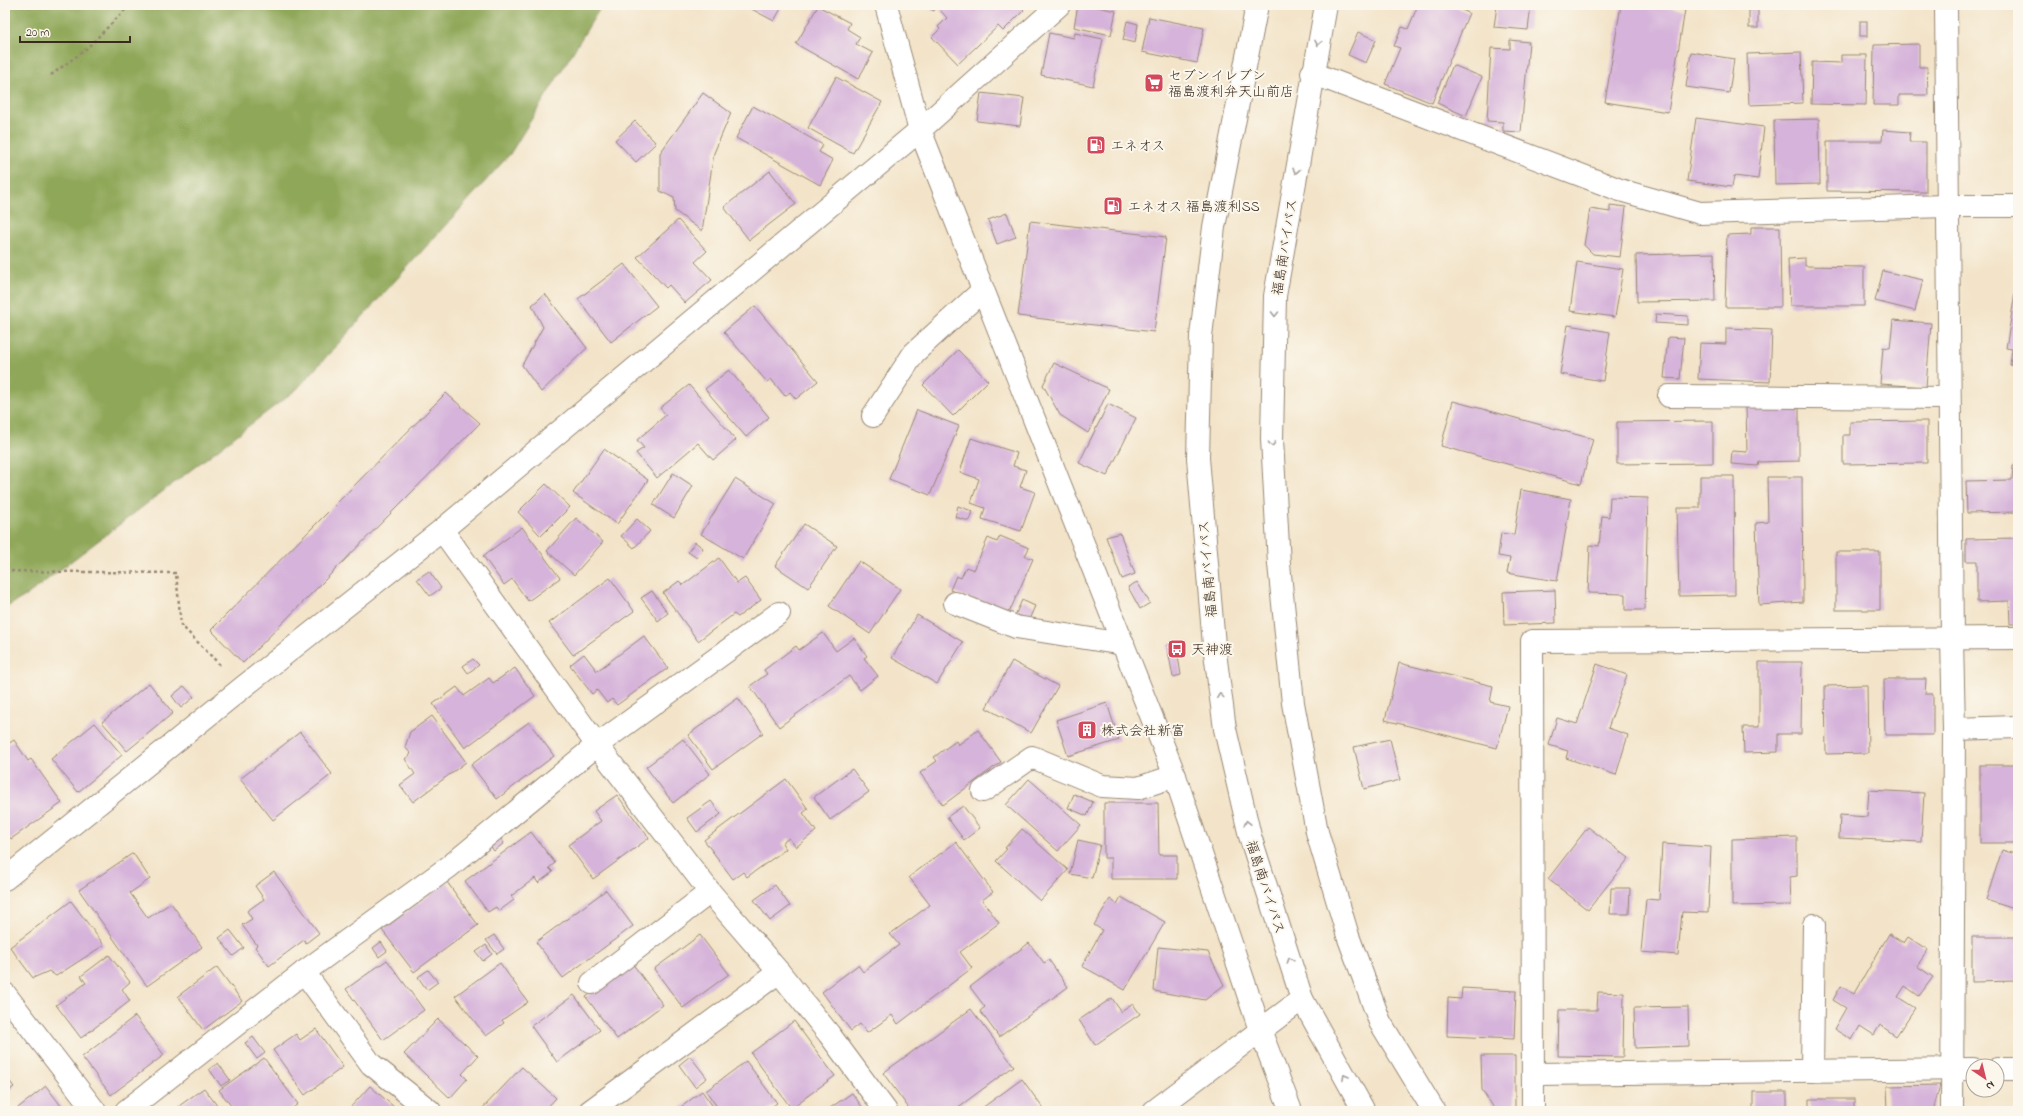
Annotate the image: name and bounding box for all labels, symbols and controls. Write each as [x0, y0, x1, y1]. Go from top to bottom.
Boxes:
scale bar [20, 18, 130, 44]
text: 20 m [26, 24, 49, 42]
one-way arrow [1315, 40, 1323, 46]
place label: セブンイレブン 福島渡利弁天山前店 [1168, 66, 1294, 103]
supermarket icon: セブンイレブン 福島渡利弁天山前店 [1143, 72, 1165, 94]
fuel station icon: エネオス [1085, 134, 1107, 156]
place label: エネオス [1110, 136, 1165, 157]
one-way arrow [1292, 168, 1301, 174]
fuel station icon: エネオス 福島渡利SS [1102, 195, 1124, 217]
place label: エネオス 福島渡利SS [1127, 197, 1260, 218]
street label: 福島南バイパス [1267, 197, 1303, 297]
one-way arrow [1270, 311, 1279, 317]
one-way arrow [1268, 441, 1276, 447]
street label: 福島南バイパス [1194, 519, 1223, 618]
bus stop icon: 天神渡 [1166, 638, 1188, 660]
place label: 天神渡 [1191, 640, 1233, 661]
one-way arrow [1216, 693, 1225, 699]
building icon: 株式会社新富 [1076, 719, 1098, 741]
place label: 株式会社新富 [1101, 721, 1185, 742]
one-way arrow [1243, 820, 1251, 826]
street label: 福島南バイパス [1239, 838, 1290, 937]
one-way arrow [1286, 957, 1294, 964]
north arrow [1965, 1058, 2005, 1098]
one-way arrow [1343, 1074, 1350, 1081]
text: N [1983, 1077, 1998, 1094]

